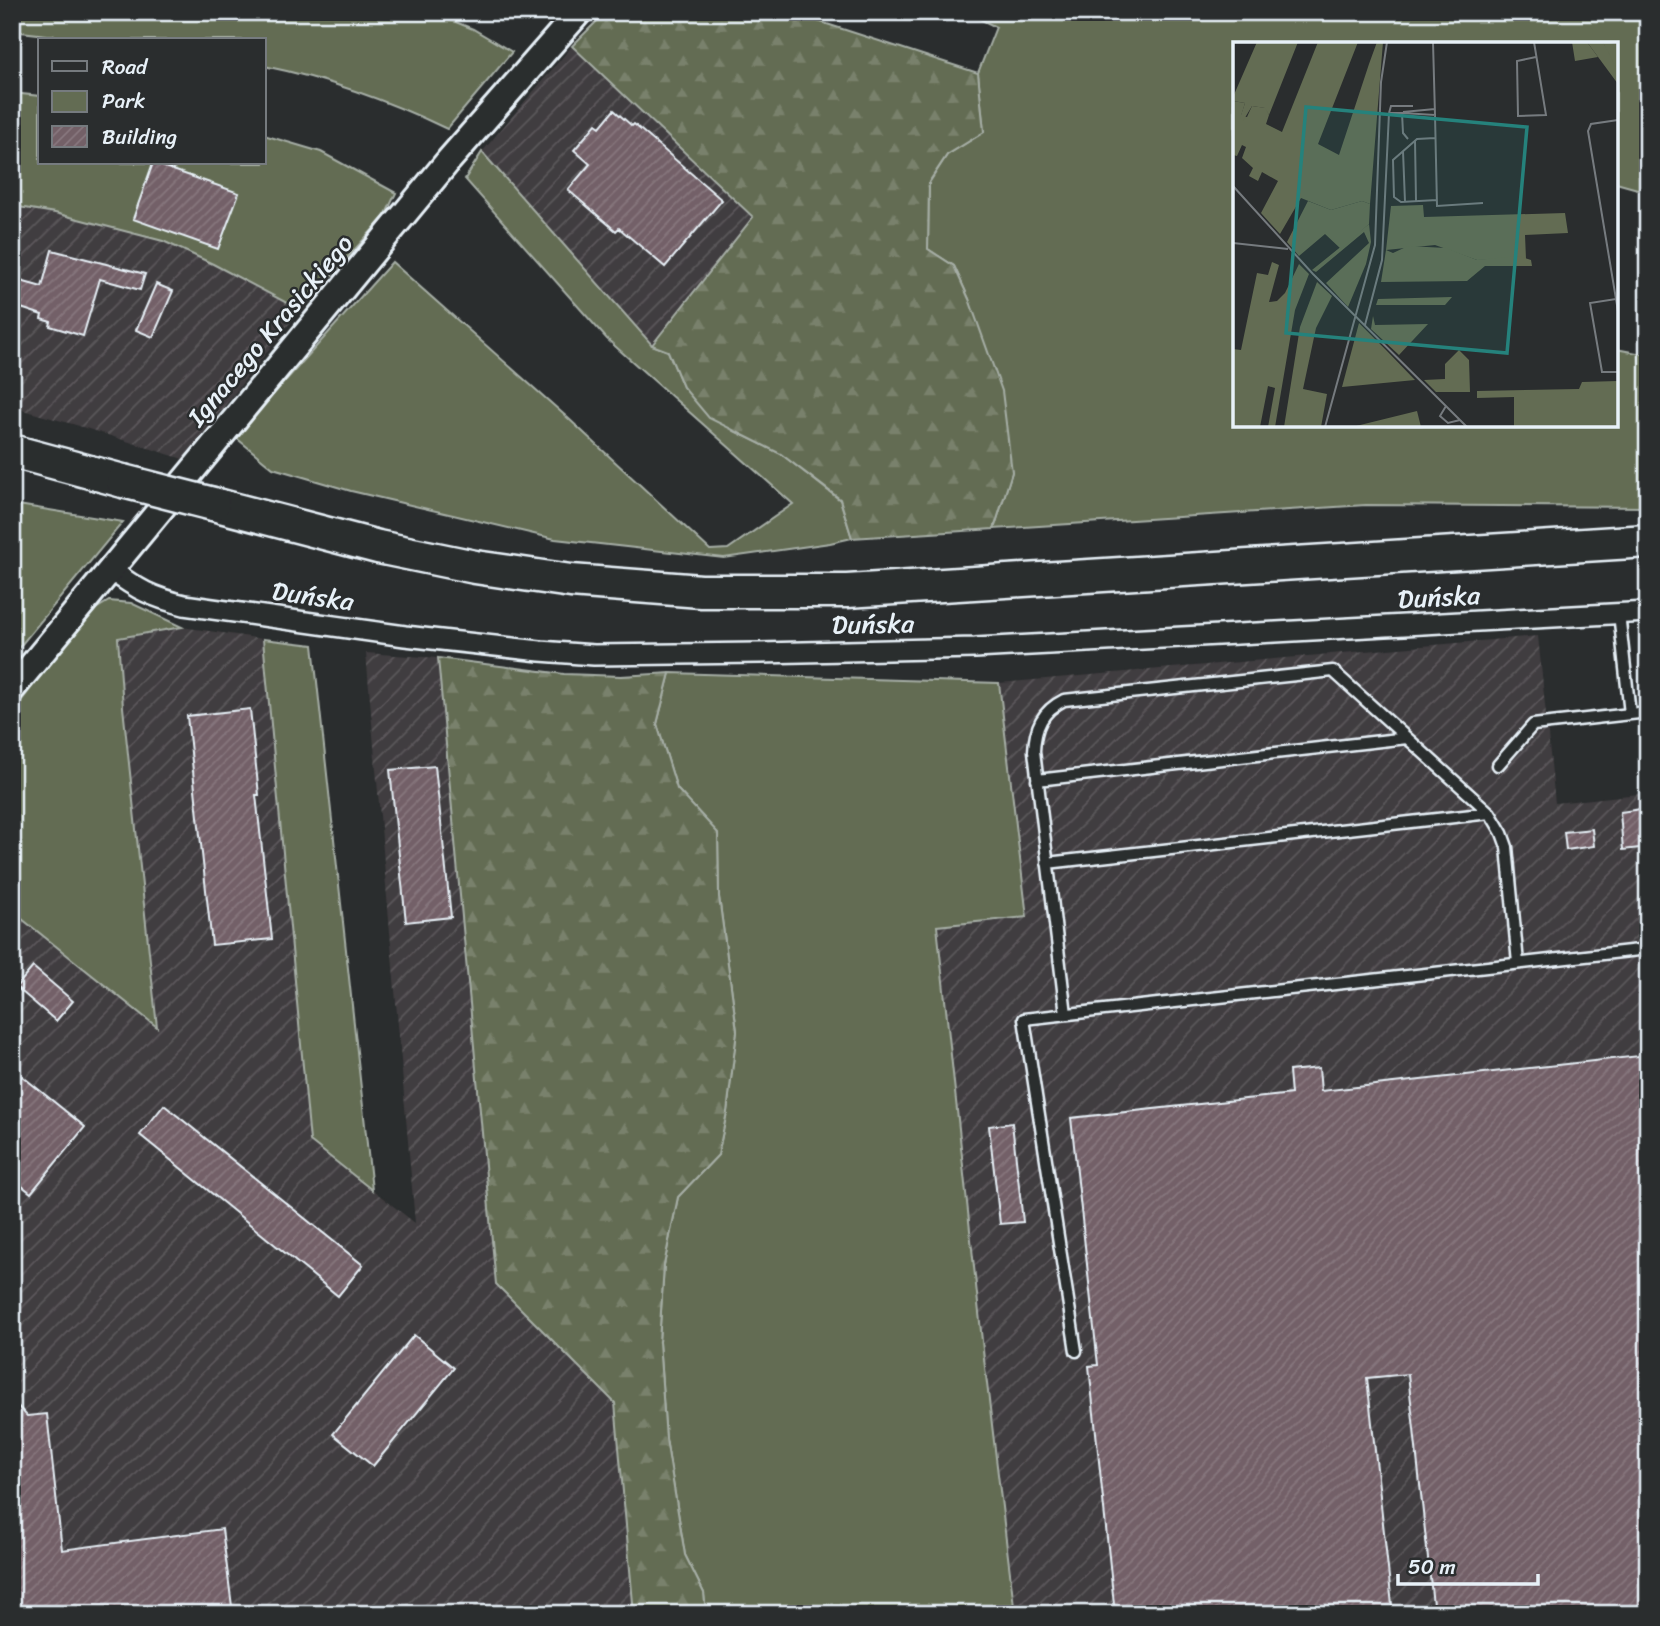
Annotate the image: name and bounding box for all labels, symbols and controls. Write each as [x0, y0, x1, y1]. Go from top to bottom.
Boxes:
legend [38, 38, 266, 164]
inset map [1233, 42, 1618, 427]
text: Road [102, 48, 149, 86]
text: Park [102, 82, 145, 120]
text: Building [102, 118, 178, 156]
street label: Ignacego Krasickiego [174, 223, 365, 438]
street label: Duńska [269, 567, 358, 625]
street label: Duńska [1397, 572, 1482, 622]
street label: Duńska [831, 600, 915, 648]
scale bar [1398, 1542, 1538, 1586]
text: 50 m [1408, 1548, 1456, 1586]

